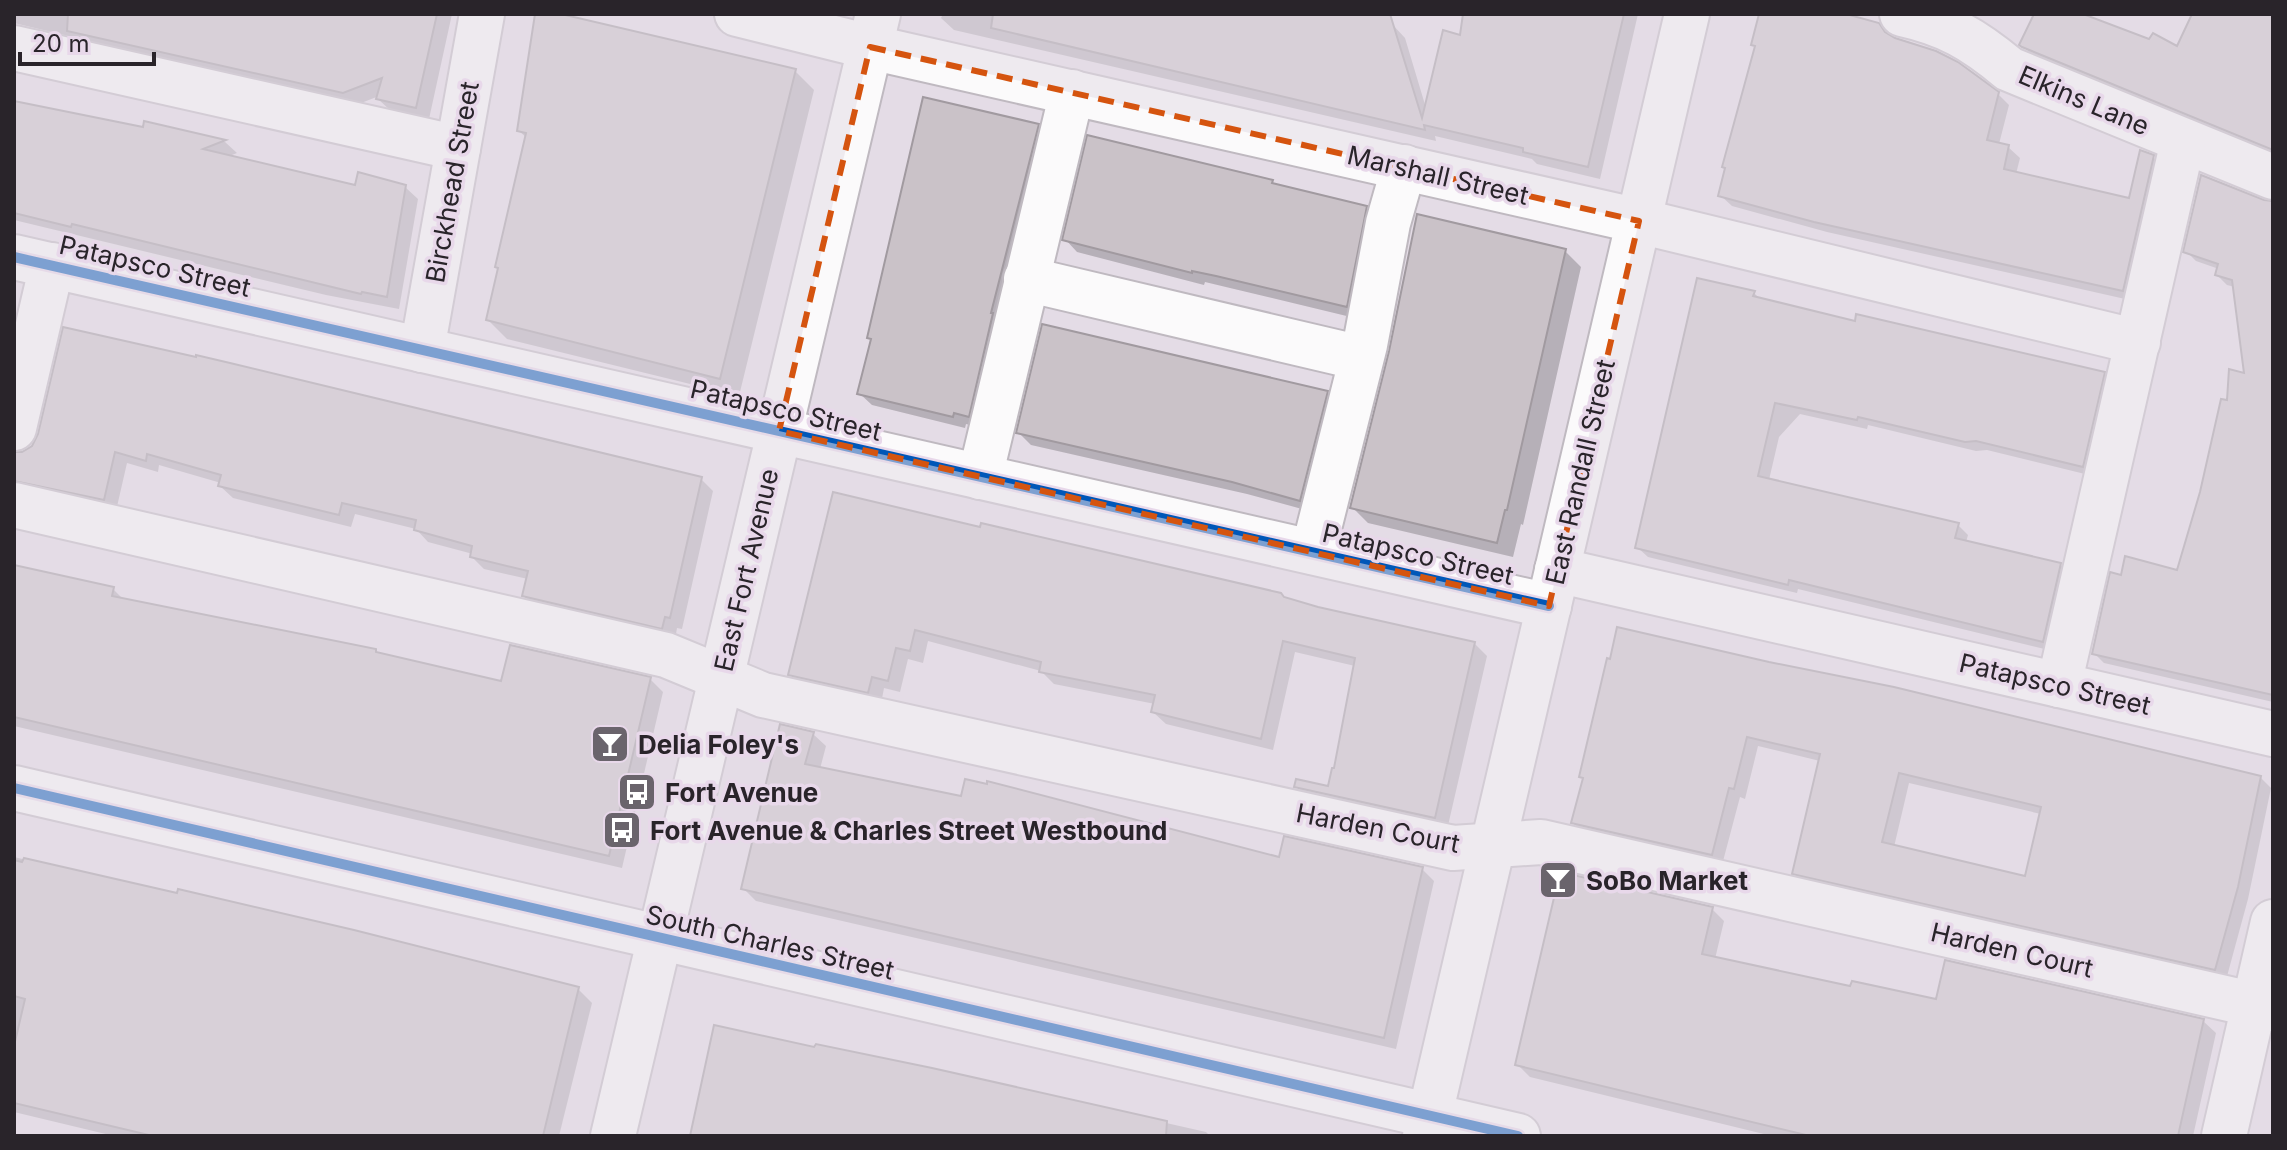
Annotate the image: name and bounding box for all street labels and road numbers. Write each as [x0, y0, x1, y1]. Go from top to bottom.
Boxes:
street label: Elkins Lane [2014, 59, 2154, 141]
street label: Birckhead Street [419, 79, 485, 285]
street label: Marshall Street [1344, 139, 1532, 211]
street label: Patapsco Street [56, 229, 254, 303]
street label: East Randall Street [1539, 356, 1621, 588]
street label: Patapsco Street [687, 373, 885, 447]
street label: East Fort Avenue [708, 466, 784, 674]
street label: Patapsco Street [1319, 517, 1517, 591]
street label: Patapsco Street [1956, 647, 2154, 721]
street label: Harden Court [1294, 797, 1462, 859]
street label: South Charles Street [643, 898, 897, 986]
street label: Harden Court [1928, 916, 2096, 984]

